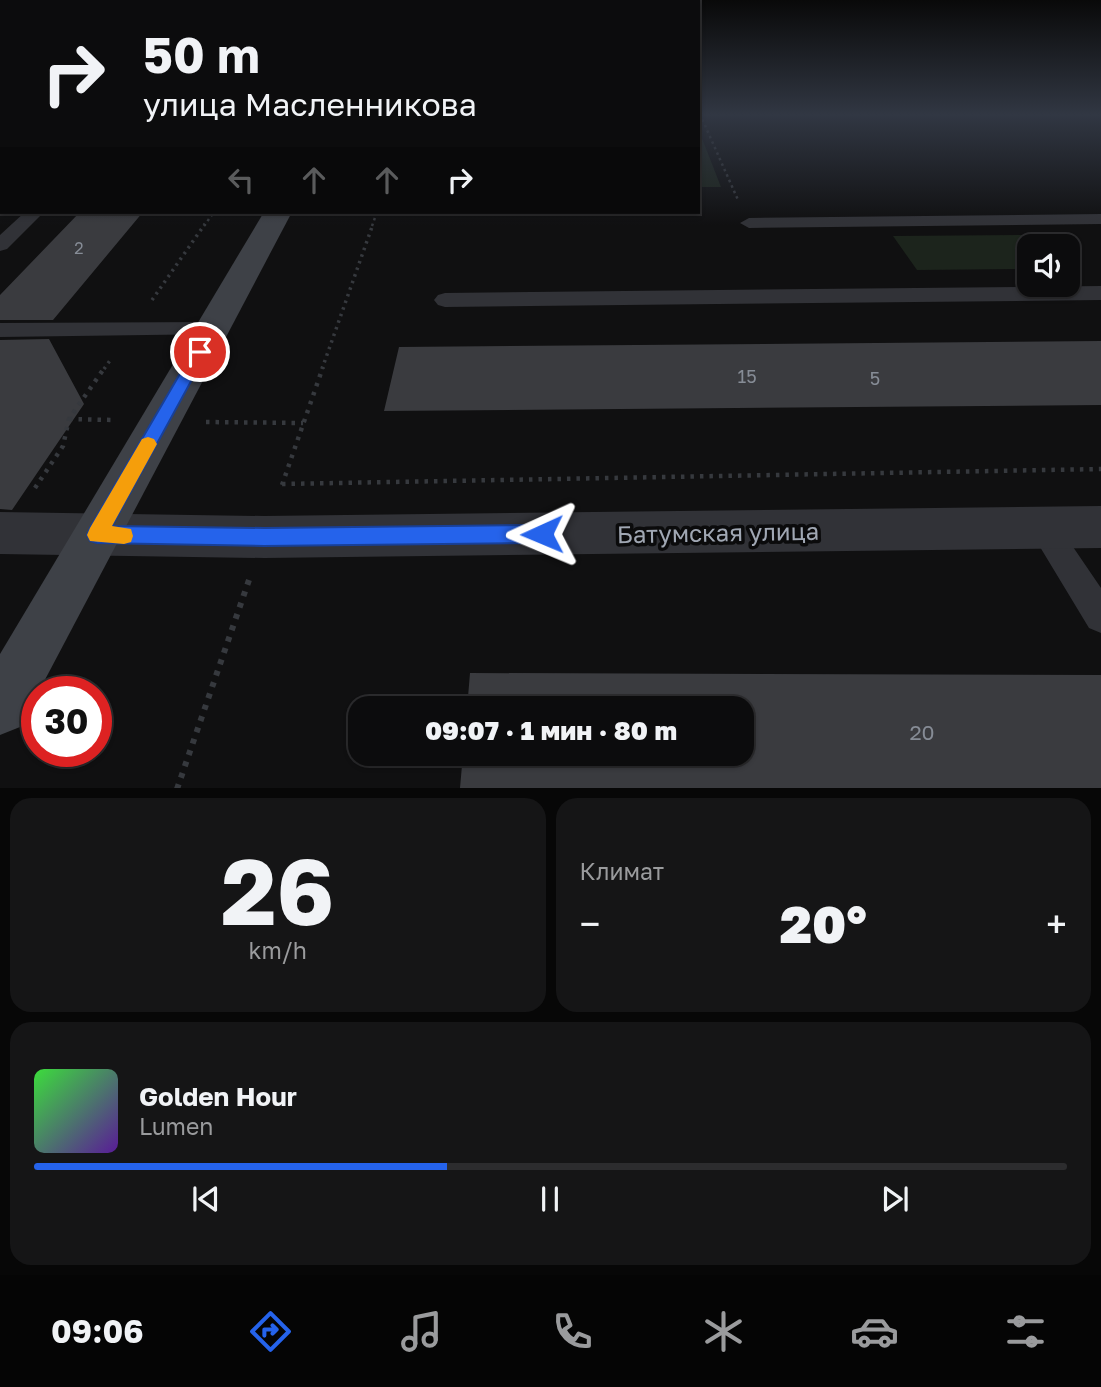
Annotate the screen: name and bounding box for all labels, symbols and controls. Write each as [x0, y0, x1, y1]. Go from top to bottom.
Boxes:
text: 50 m [143, 25, 260, 84]
icon: right [28, 28, 119, 119]
text: улица Масленникова [143, 85, 477, 123]
icon: left [222, 161, 260, 199]
icon: ahead [295, 161, 333, 199]
icon: ahead [368, 161, 406, 199]
icon: right [441, 161, 479, 199]
map controls [1017, 234, 1080, 297]
button: sound [1017, 234, 1080, 297]
house number: 2 [74, 238, 84, 258]
pin [170, 322, 230, 382]
icon: arrive [181, 333, 219, 371]
house number: 15 [737, 365, 757, 387]
house number: 5 [870, 367, 880, 389]
position arrow [505, 497, 579, 571]
street label: Батумская улица [617, 516, 819, 548]
speed limit sign: 30 [21, 676, 112, 767]
text: 09:07 · 1 мин · 80 m [425, 715, 677, 746]
house number: 20 [909, 719, 935, 745]
text: 26 [221, 836, 334, 945]
text: Климат [580, 857, 664, 885]
text: 20° [780, 892, 867, 954]
text: − [580, 901, 600, 946]
text: + [1046, 901, 1067, 946]
text: km/h [248, 936, 307, 964]
text: Golden Hour [139, 1081, 297, 1112]
text: Lumen [139, 1112, 213, 1140]
icon: previous [187, 1180, 225, 1218]
icon: pause [531, 1180, 569, 1218]
icon: next [876, 1180, 914, 1218]
icon: directions [246, 1307, 295, 1356]
icon: music [397, 1307, 446, 1356]
icon: phone [548, 1307, 597, 1356]
icon: climate [699, 1307, 748, 1356]
icon: car [850, 1307, 899, 1356]
icon: filters [1001, 1307, 1050, 1356]
text: 09:06 [51, 1312, 144, 1350]

